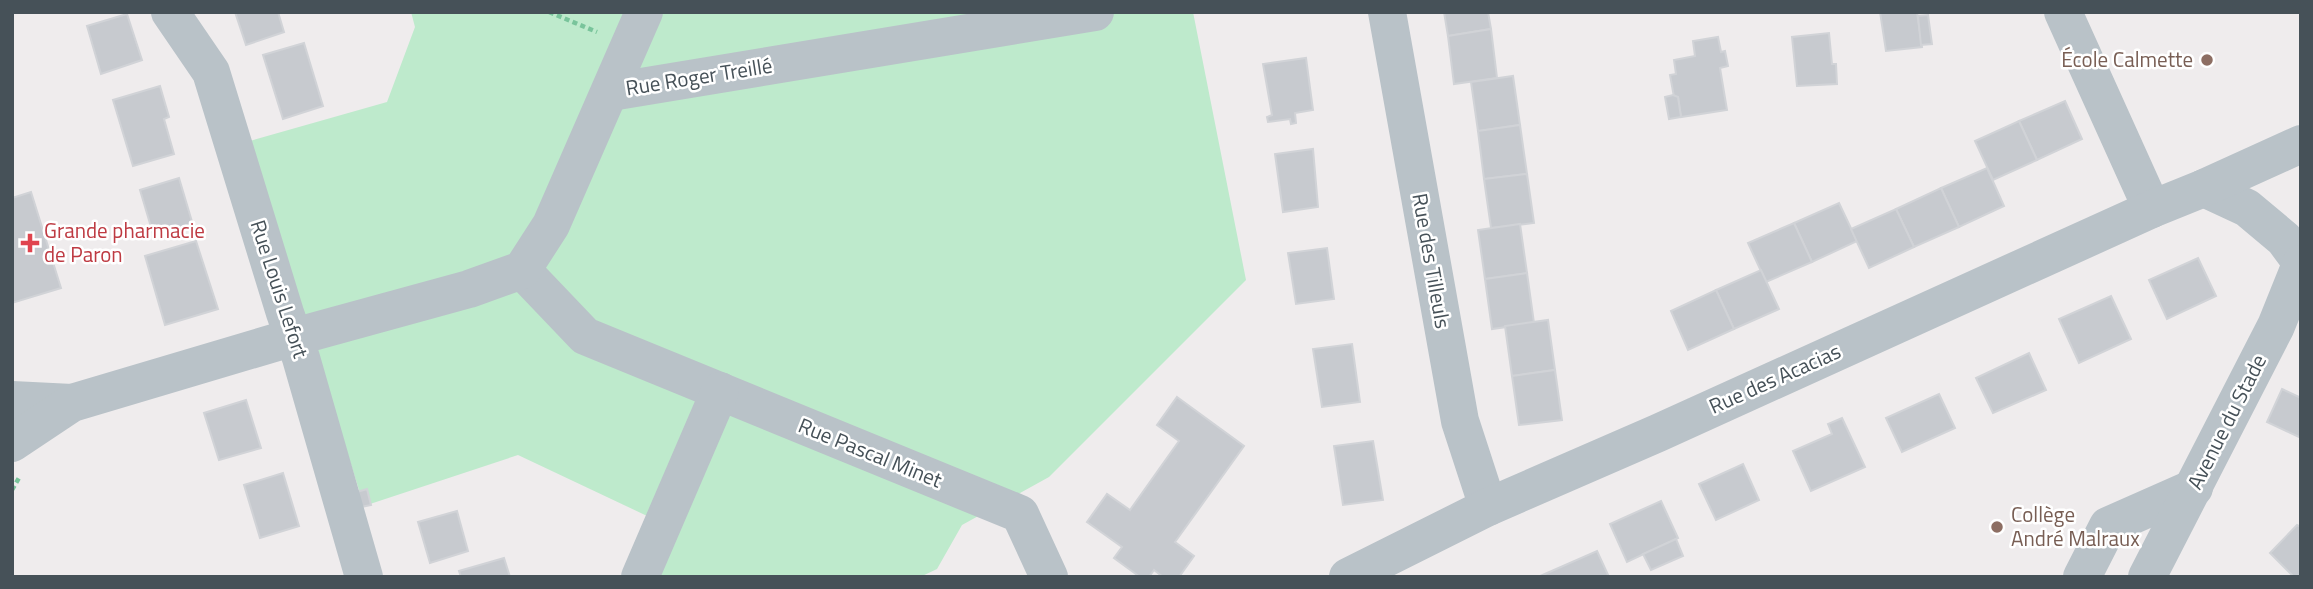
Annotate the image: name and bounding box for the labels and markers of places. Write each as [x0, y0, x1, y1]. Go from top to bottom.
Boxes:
place label: École Calmette [2061, 43, 2193, 75]
marker: École Calmette [2199, 52, 2215, 68]
place label: Grande pharmacie de Paron [44, 214, 205, 270]
marker: Grande pharmacie de Paron [22, 235, 38, 251]
place label: Collège André Malraux [2011, 498, 2140, 554]
marker: Collège André Malraux [1989, 519, 2005, 535]

